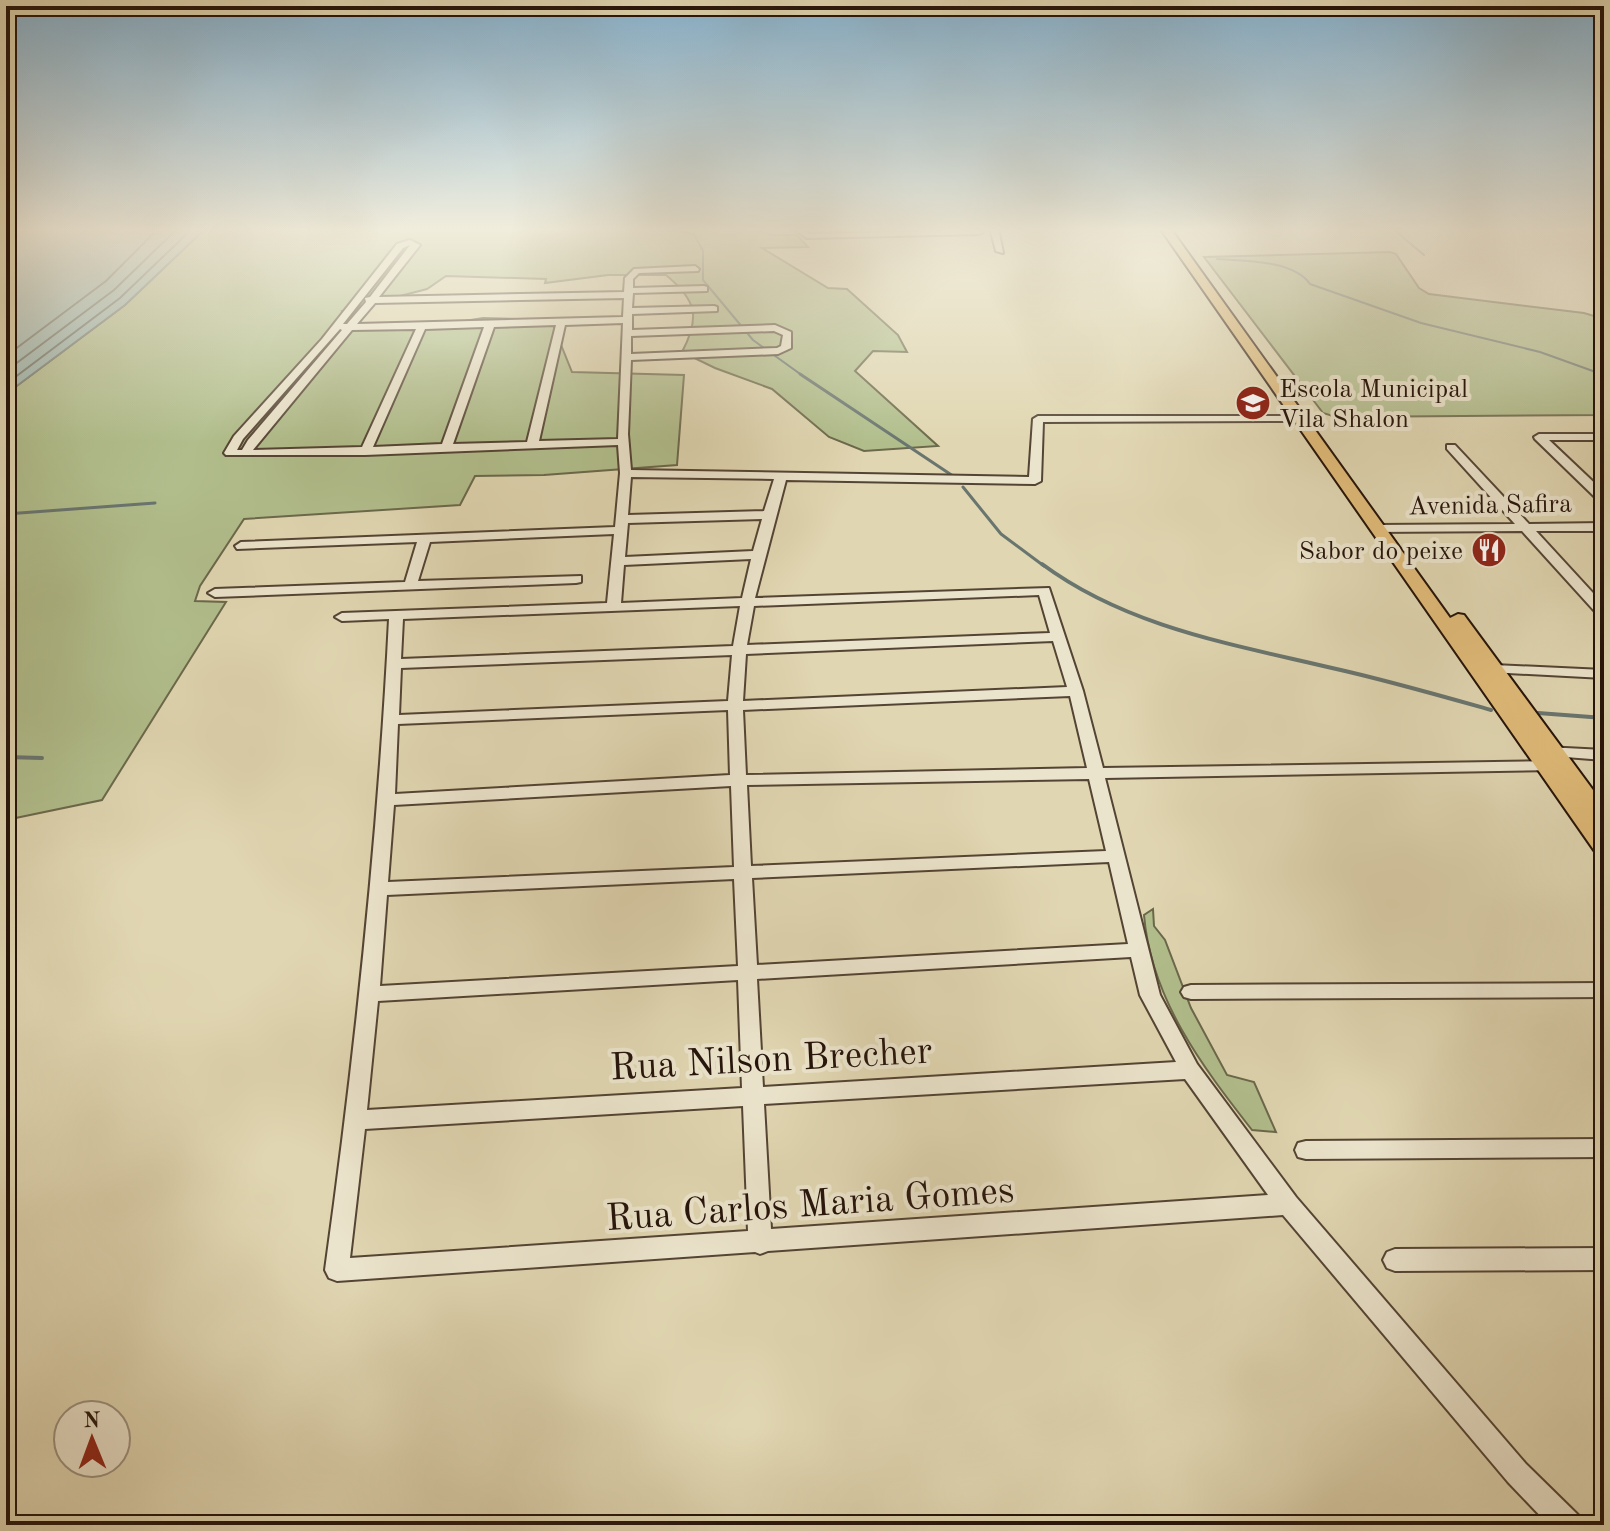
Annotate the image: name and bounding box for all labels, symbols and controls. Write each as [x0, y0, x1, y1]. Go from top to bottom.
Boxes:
place label: Escola Municipal Vila Shalon [1279, 377, 1468, 433]
school or university icon: Escola Municipal Vila Shalon [1234, 384, 1272, 422]
street label: Avenida Safira [1408, 492, 1572, 520]
restaurant icon: Sabor do peixe [1470, 531, 1508, 569]
place label: Sabor do peixe [1299, 539, 1463, 565]
street label: Rua Nilson Brecher [609, 1034, 933, 1088]
street label: Rua Carlos Maria Gomes [605, 1173, 1016, 1239]
north arrow [52, 1399, 132, 1479]
text: N [83, 1410, 100, 1432]

